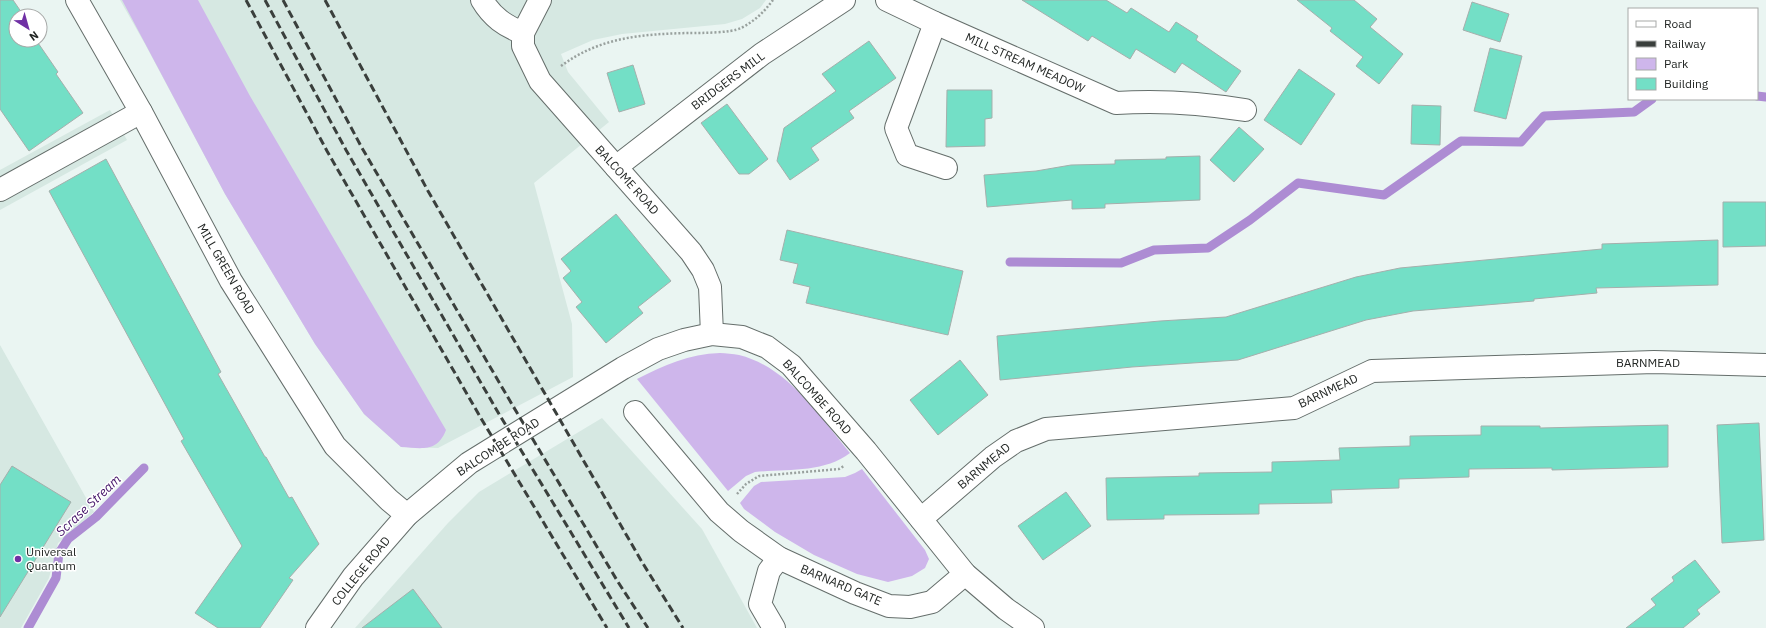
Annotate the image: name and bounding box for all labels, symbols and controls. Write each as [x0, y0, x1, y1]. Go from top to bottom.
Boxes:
north arrow [8, 8, 48, 48]
legend [1628, 8, 1758, 100]
text: Road [1664, 16, 1692, 31]
text: N [27, 28, 41, 44]
street label: MILL STREAM MEADOW [963, 29, 1088, 96]
text: Railway [1664, 36, 1706, 51]
street label: BRIDGERS MILL [688, 48, 767, 113]
text: Park [1664, 56, 1689, 71]
text: Building [1664, 76, 1709, 91]
street label: BALCOME ROAD [592, 142, 662, 217]
street label: MILL GREEN ROAD [194, 221, 259, 317]
street label: BARNMEAD [1616, 355, 1680, 370]
street label: BALCOMBE ROAD [780, 356, 855, 437]
street label: BARNMEAD [1296, 370, 1360, 411]
street label: BALCOMBE ROAD [453, 414, 542, 479]
street label: BARNMEAD [954, 439, 1013, 492]
water label: Scrase Stream [52, 471, 125, 540]
street label: COLLEGE ROAD [328, 533, 393, 608]
place label: Universal Quantum [26, 544, 76, 573]
marker: Universal Quantum [13, 554, 23, 564]
street label: BARNARD GATE [798, 561, 884, 608]

